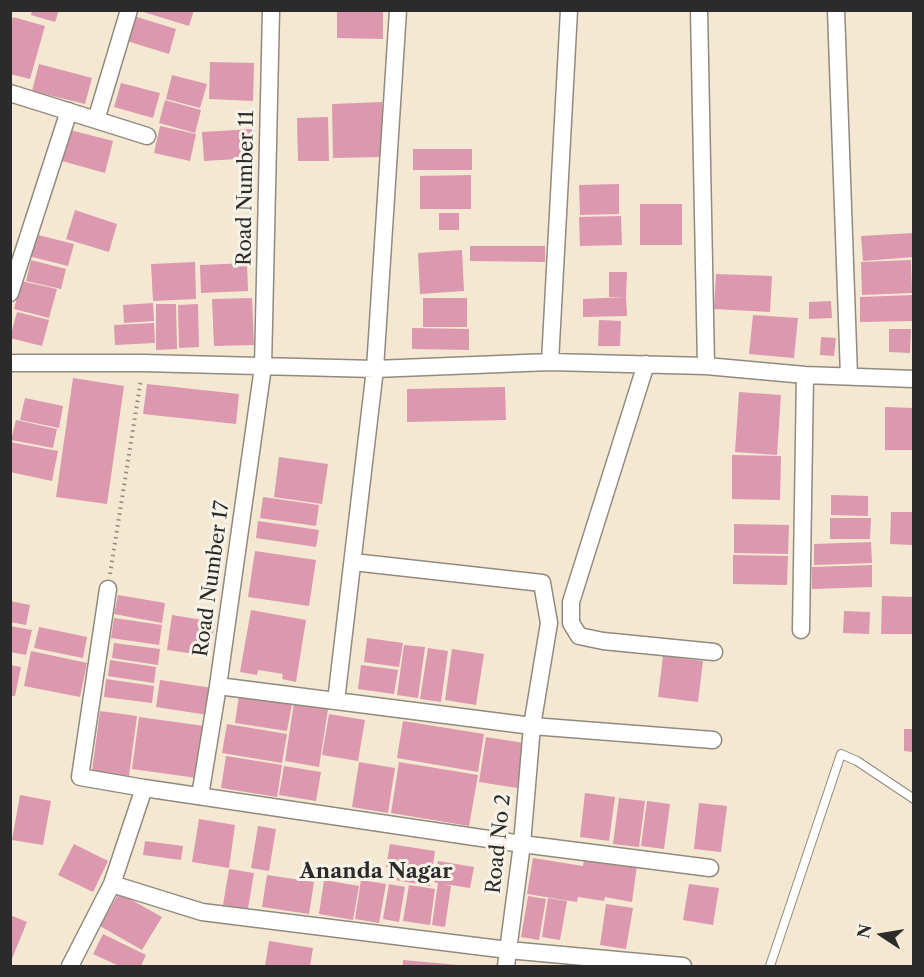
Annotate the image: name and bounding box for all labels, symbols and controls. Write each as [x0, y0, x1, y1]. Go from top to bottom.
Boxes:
street label: Road Number 11 [233, 110, 259, 266]
street label: Road Number 17 [189, 500, 235, 658]
street label: Road No 2 [482, 793, 516, 895]
district label: Ananda Nagar [300, 859, 452, 885]
north arrow [852, 905, 912, 965]
text: N [853, 922, 876, 940]

